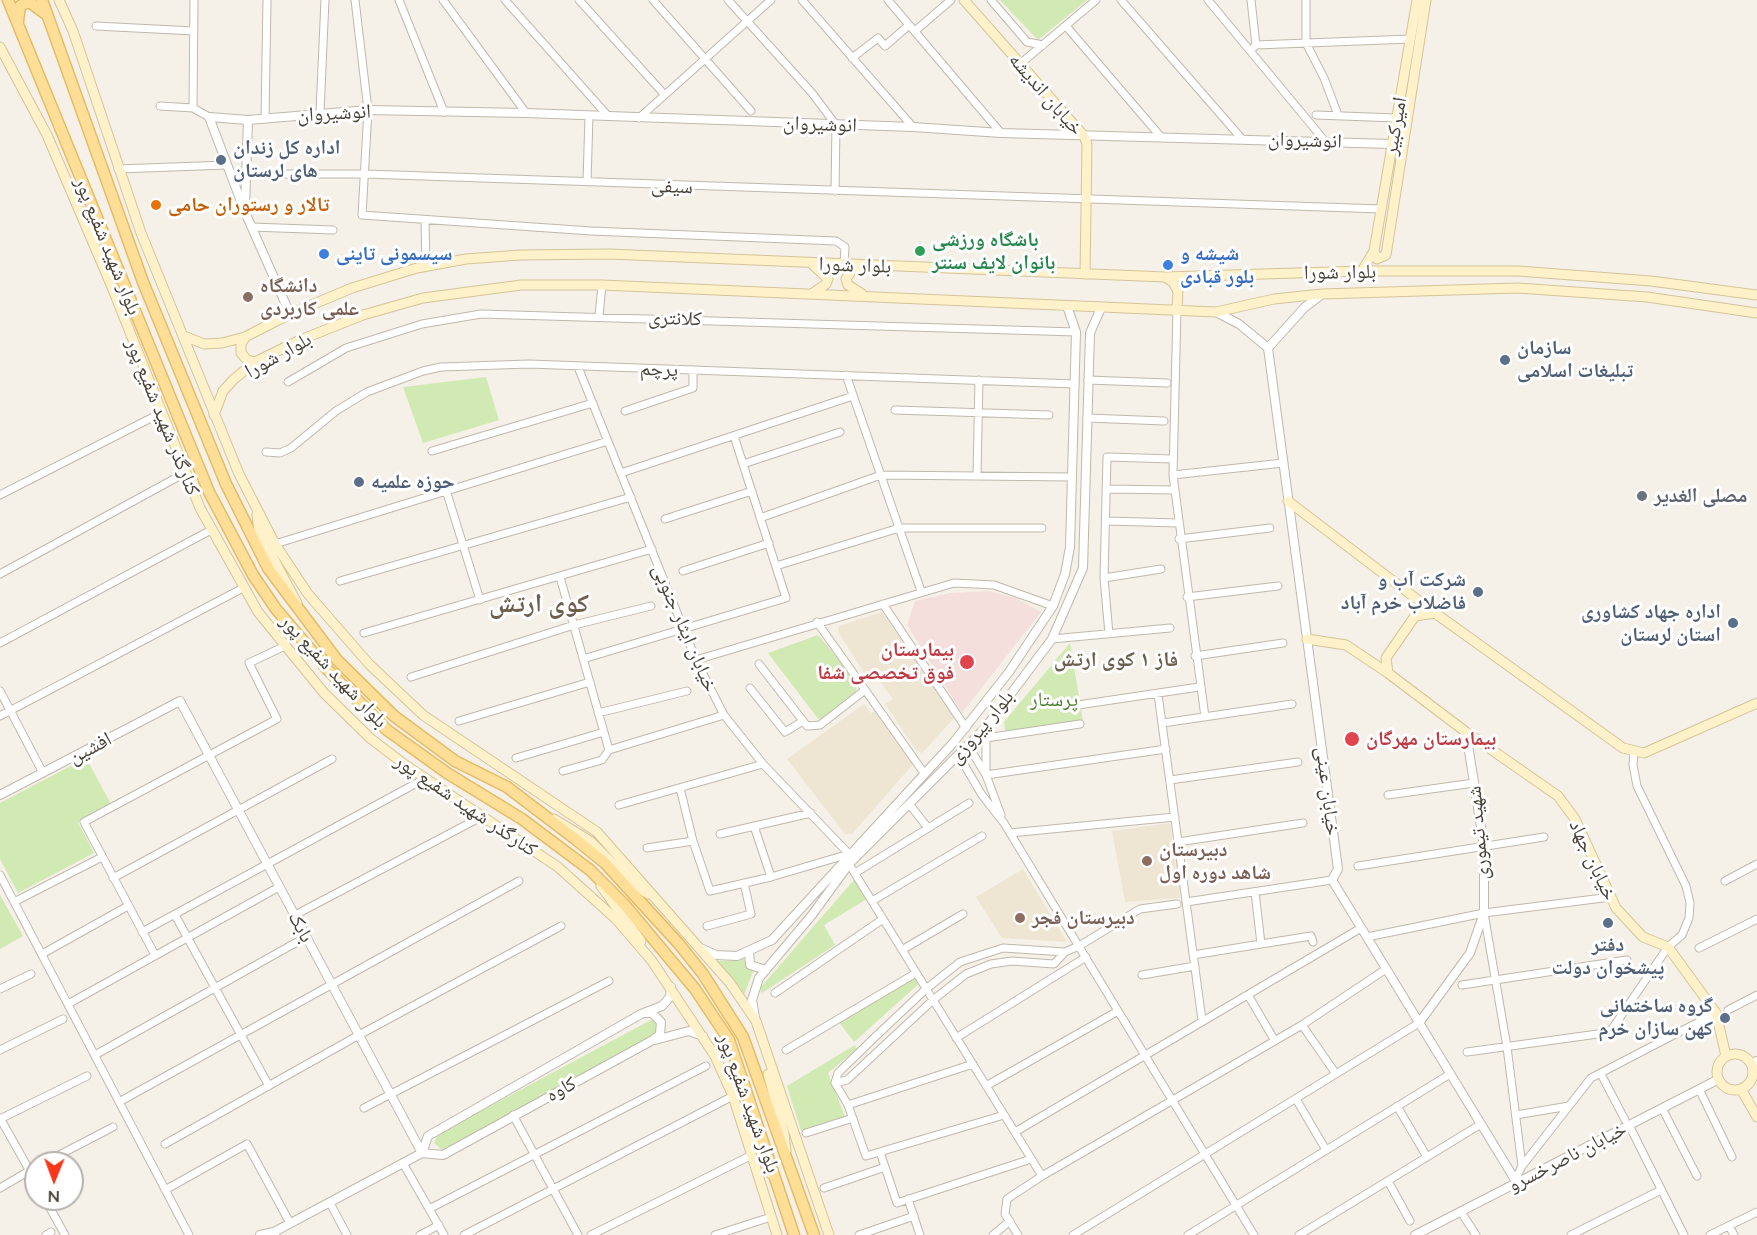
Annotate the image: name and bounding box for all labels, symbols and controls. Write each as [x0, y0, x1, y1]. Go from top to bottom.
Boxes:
street label: خیابان اندیشه [1004, 48, 1088, 140]
street label: امیرکبیر [1378, 95, 1412, 157]
street label: انوشیروان [296, 99, 372, 127]
street label: انوشیروان [783, 111, 857, 137]
street label: انوشیروان [1268, 127, 1342, 153]
place label: اداره کل زندان های لرستان [233, 136, 341, 183]
marker: اداره کل زندان های لرستان [214, 153, 228, 167]
street label: سیفی [651, 173, 693, 199]
street label: بلوار شهید شفیع پور [69, 174, 147, 318]
place label: تالار و رستوران حامی [168, 193, 329, 217]
marker: تالار و رستوران حامی [149, 198, 163, 212]
place label: باشگاه ورزشی بانوان لایف سنتر [932, 228, 1055, 275]
place label: سیسمونی تاینی [336, 242, 452, 266]
place label: شیشه و بلور قبادی [1180, 242, 1254, 289]
marker: باشگاه ورزشی بانوان لایف سنتر [913, 244, 927, 258]
marker: سیسمونی تاینی [317, 247, 331, 261]
street label: بلوار شورا [818, 252, 892, 278]
marker: شیشه و بلور قبادی [1161, 258, 1175, 272]
street label: بلوار شورا [1304, 259, 1376, 285]
place label: دانشگاه علمی کاربردی [260, 274, 359, 321]
marker: دانشگاه علمی کاربردی [241, 290, 255, 304]
street label: کلانتری [648, 305, 702, 331]
street label: بلوار شورا [241, 327, 315, 383]
street label: کنارگذر شهید شفیع پور [121, 335, 205, 499]
place label: سازمان تبلیغات اسلامی [1517, 336, 1633, 383]
marker: سازمان تبلیغات اسلامی [1498, 353, 1512, 367]
street label: پرچم [639, 356, 679, 382]
place label: حوزه علمیه [371, 470, 455, 494]
marker: حوزه علمیه [352, 475, 366, 489]
place label: مصلی الغدیر [1654, 484, 1747, 508]
marker: مصلی الغدیر [1635, 489, 1649, 503]
street label: خیابان ایثار جنوبی [647, 561, 723, 695]
place label: شرکت آب و فاضلاب خرم آباد [1341, 568, 1466, 615]
marker: شرکت آب و فاضلاب خرم آباد [1471, 585, 1485, 599]
district label: کوی ارتش [489, 588, 589, 620]
place label: اداره جهاد کشاوری استان لرستان [1581, 600, 1721, 647]
street label: بلوار شهید شفیع پور [275, 609, 393, 733]
marker: اداره جهاد کشاوری استان لرستان [1726, 616, 1740, 630]
place label: بیمارستان فوق تخصصی شفا [817, 638, 954, 685]
district label: فاز ۱ کوی ارتش [1054, 646, 1178, 672]
marker: بیمارستان فوق تخصصی شفا [958, 653, 976, 671]
street label: بلوار پیروزی [943, 685, 1019, 769]
park label: پرستار [1030, 688, 1078, 712]
street label: افشین [64, 727, 116, 769]
place label: بیمارستان مهرگان [1366, 727, 1496, 751]
marker: بیمارستان مهرگان [1343, 730, 1361, 748]
street label: خیابان عینی [1311, 745, 1345, 837]
street label: کنارگذر شهید شفیع پور [390, 748, 542, 862]
street label: شهید تیموری [1462, 785, 1494, 881]
street label: خیابان جهاد [1564, 816, 1622, 904]
place label: دبیرستان شاهد دوره اول [1159, 838, 1271, 885]
marker: دبیرستان شاهد دوره اول [1140, 854, 1154, 868]
place label: دبیرستان فجر [1032, 906, 1135, 930]
street label: بابک [283, 907, 319, 947]
marker: دبیرستان فجر [1013, 911, 1027, 925]
marker: دفتر پیشخوان دولت [1601, 916, 1615, 930]
place label: دفتر پیشخوان دولت [1552, 933, 1664, 980]
place label: گروه ساختمانی کهن سازان خرم [1599, 994, 1713, 1041]
marker: گروه ساختمانی کهن سازان خرم [1718, 1011, 1732, 1025]
street label: بلوار شهید شفیع پور [713, 1030, 785, 1176]
street label: کاوه [542, 1071, 580, 1107]
street label: خیابان ناصرخسرو [1504, 1117, 1630, 1197]
north arrow [24, 1151, 84, 1211]
text: N [47, 1188, 60, 1207]

